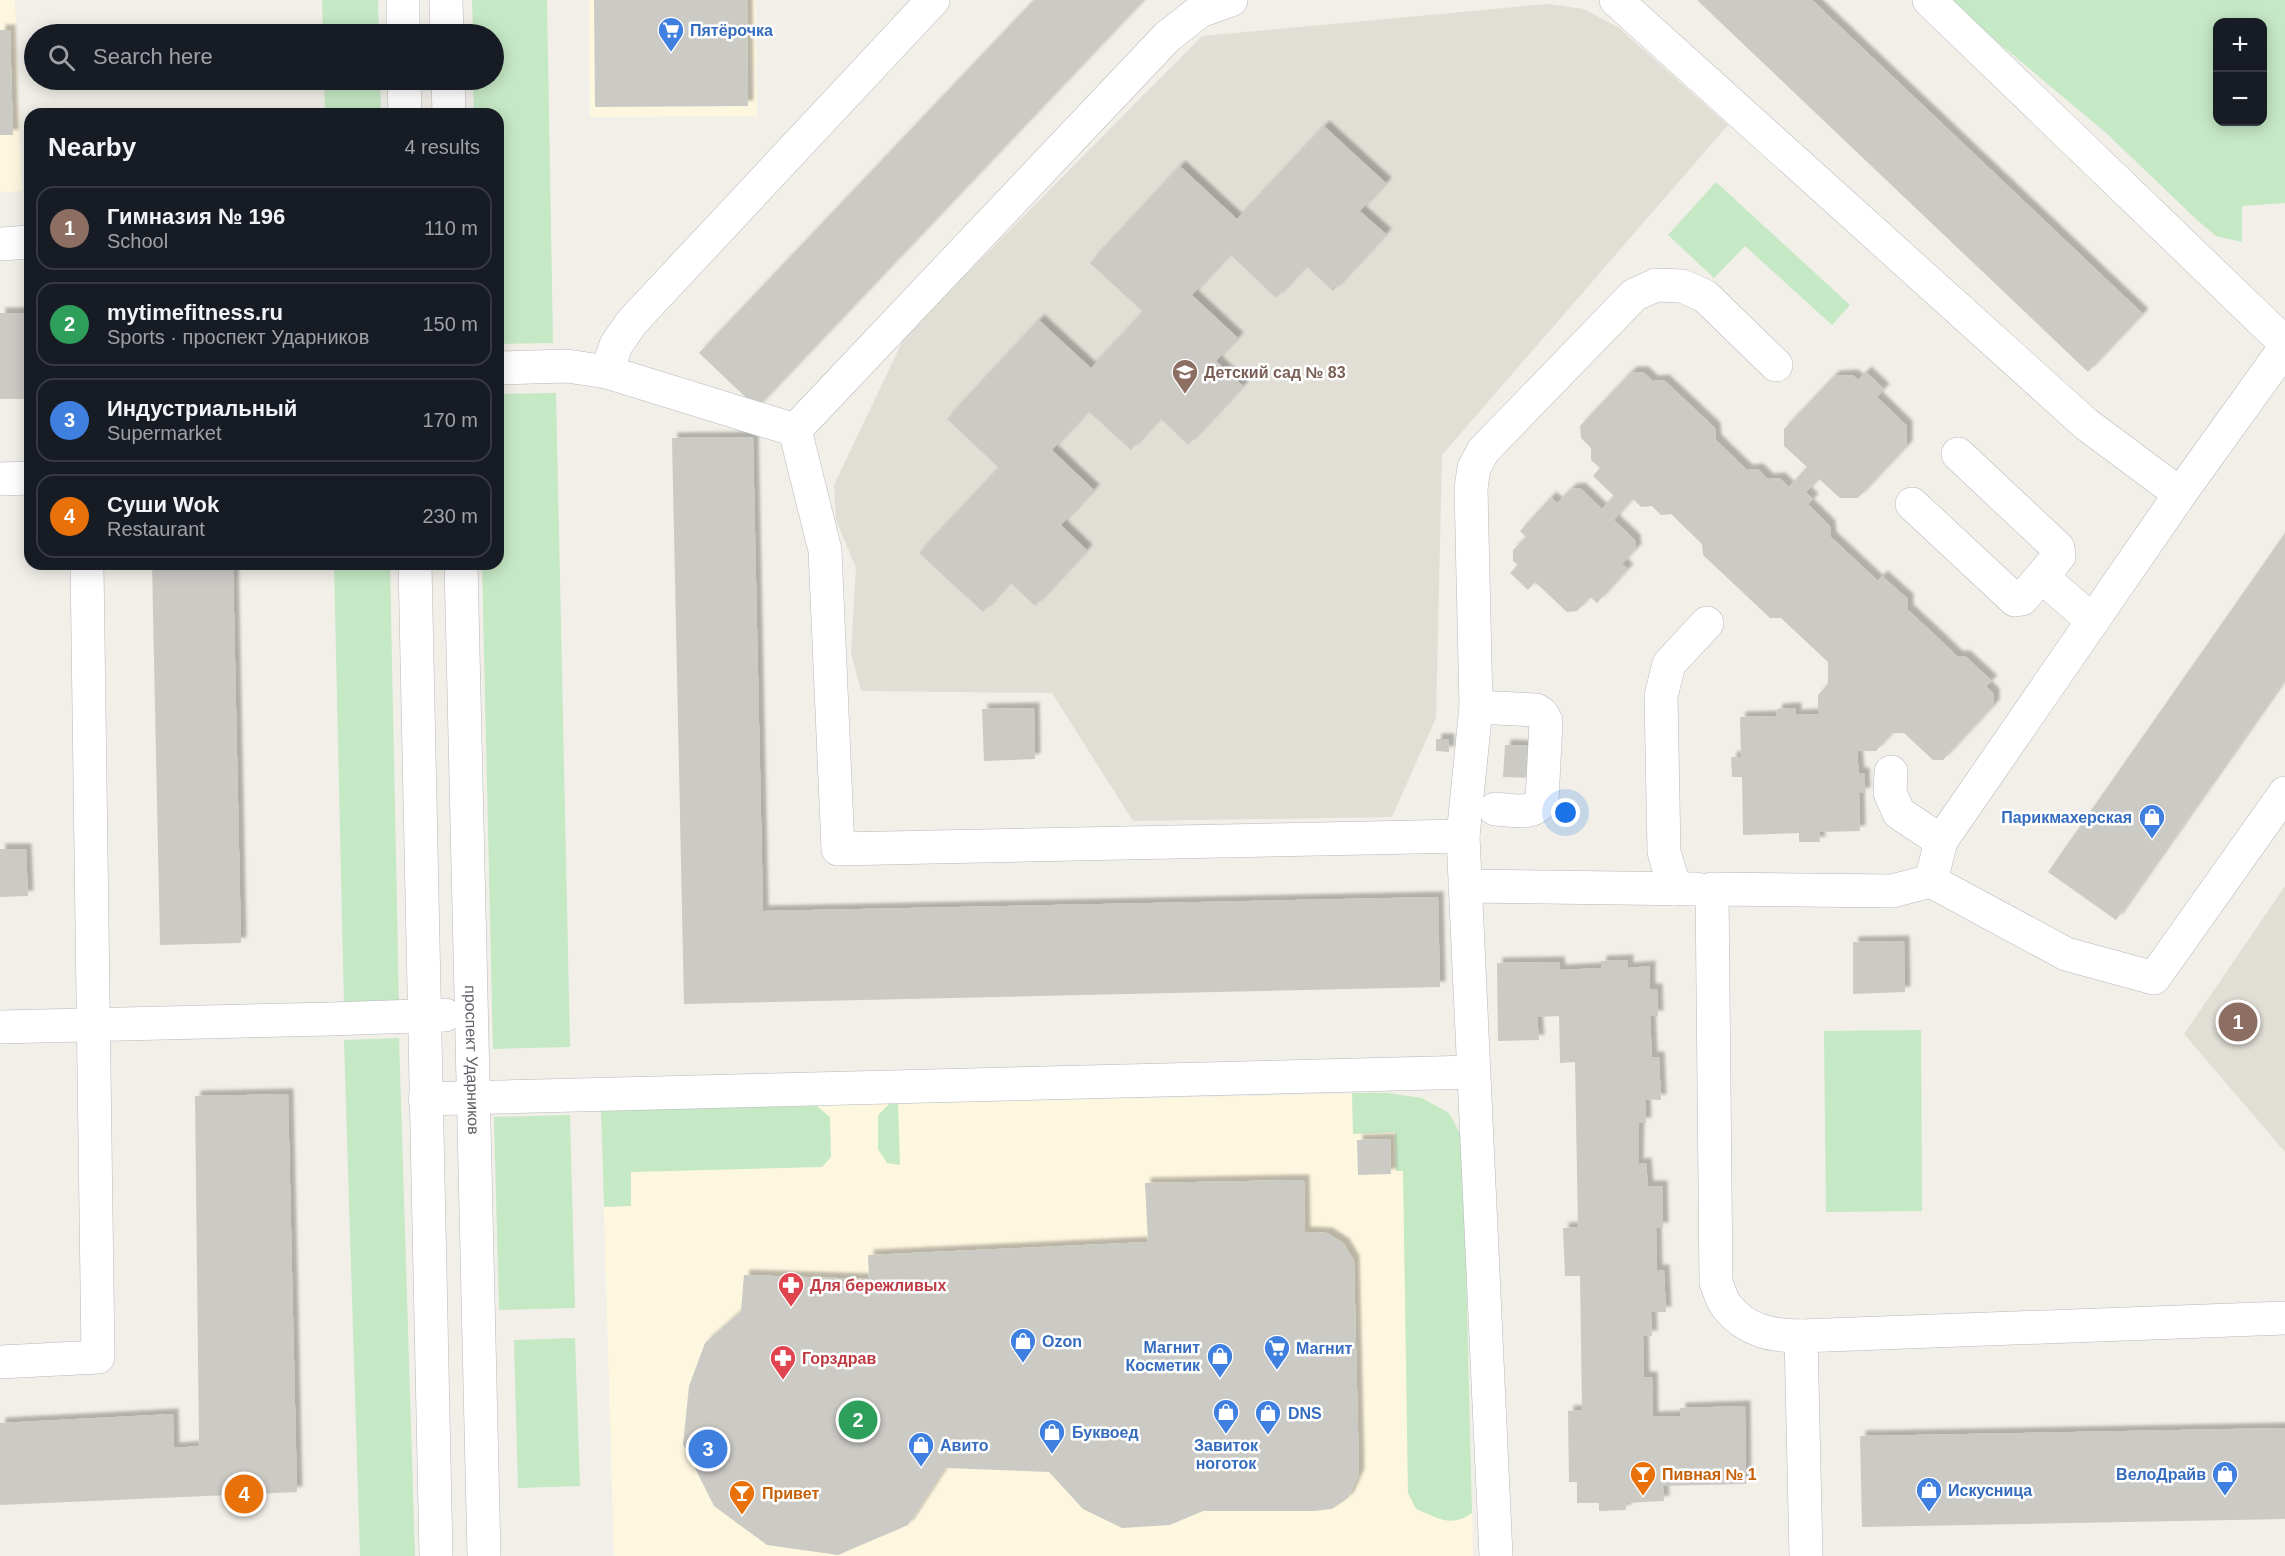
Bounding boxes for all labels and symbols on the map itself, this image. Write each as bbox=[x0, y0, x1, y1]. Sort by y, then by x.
supermarket icon: Пятёрочка bbox=[656, 15, 686, 53]
place label: Пятёрочка bbox=[690, 22, 773, 39]
school or university icon: Детский сад № 83 bbox=[1170, 357, 1200, 395]
place label: Детский сад № 83 bbox=[1204, 364, 1346, 381]
your location bbox=[1551, 798, 1580, 827]
shop icon: Парикмахерская bbox=[2137, 802, 2167, 840]
place label: Парикмахерская bbox=[2001, 809, 2132, 826]
street label: проспект Ударников bbox=[462, 985, 482, 1135]
pin: 1 bbox=[2218, 1000, 2258, 1044]
pharmacy icon: Для бережливых bbox=[776, 1270, 806, 1308]
place label: Для бережливых bbox=[810, 1277, 946, 1294]
shop icon: Ozon bbox=[1008, 1326, 1038, 1364]
place label: Ozon bbox=[1042, 1333, 1082, 1350]
supermarket icon: Магнит bbox=[1262, 1333, 1292, 1371]
place label: Магнит Косметик bbox=[1126, 1339, 1201, 1374]
place label: Магнит bbox=[1296, 1340, 1353, 1357]
shop icon: Магнит Косметик bbox=[1205, 1341, 1235, 1379]
pharmacy icon: Горздрав bbox=[768, 1343, 798, 1381]
place label: Горздрав bbox=[802, 1350, 876, 1367]
shop icon: Завиток ноготок bbox=[1211, 1397, 1241, 1435]
pin: 2 bbox=[838, 1398, 878, 1442]
shop icon: DNS bbox=[1253, 1398, 1283, 1436]
place label: DNS bbox=[1288, 1405, 1322, 1422]
shop icon: Буквоед bbox=[1037, 1417, 1067, 1455]
place label: Буквоед bbox=[1072, 1424, 1139, 1441]
pin: 3 bbox=[688, 1426, 728, 1472]
shop icon: Авито bbox=[906, 1430, 936, 1468]
place label: Авито bbox=[940, 1437, 989, 1454]
place label: Завиток ноготок bbox=[1194, 1437, 1259, 1472]
bar icon: Пивная № 1 bbox=[1628, 1459, 1658, 1497]
shop icon: ВелоДрайв bbox=[2210, 1459, 2240, 1497]
place label: Пивная № 1 bbox=[1662, 1466, 1757, 1483]
place label: ВелоДрайв bbox=[2116, 1466, 2206, 1483]
pin: 4 bbox=[224, 1472, 264, 1516]
shop icon: Искусница bbox=[1914, 1475, 1944, 1513]
bar icon: Привет bbox=[727, 1478, 757, 1516]
place label: Искусница bbox=[1948, 1482, 2032, 1499]
place label: Привет bbox=[762, 1485, 819, 1502]

